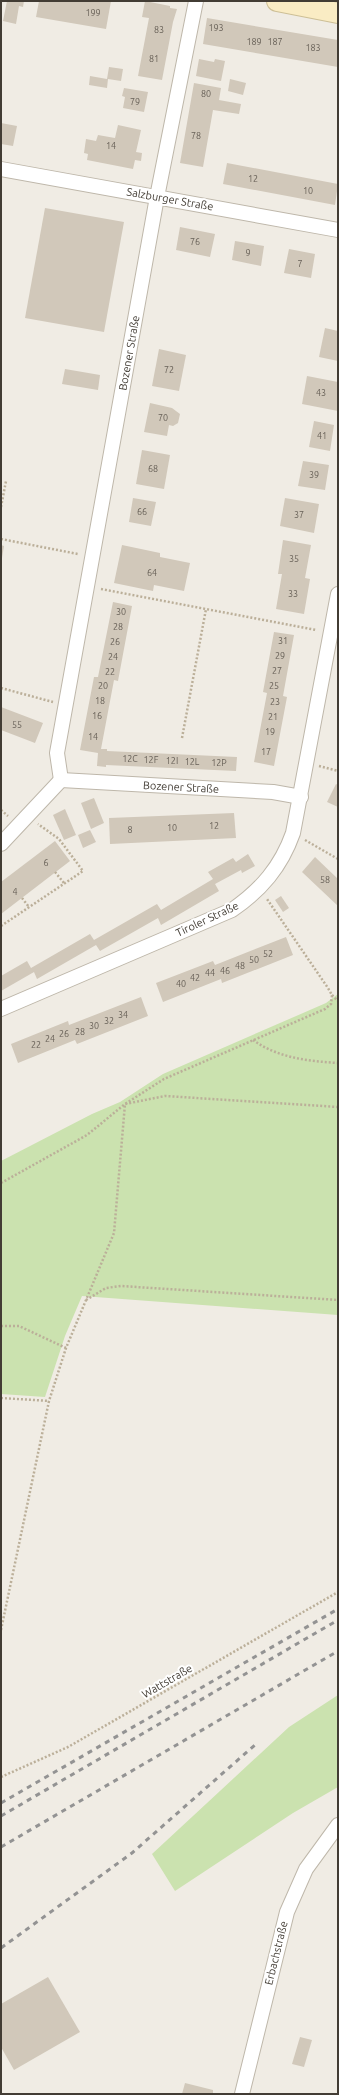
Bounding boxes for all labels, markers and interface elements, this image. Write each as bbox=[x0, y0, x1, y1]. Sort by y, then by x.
house number: 199 bbox=[85, 8, 101, 18]
house number: 193 bbox=[208, 23, 224, 33]
house number: 83 bbox=[154, 25, 164, 35]
house number: 189 bbox=[246, 37, 262, 47]
house number: 187 bbox=[267, 37, 283, 47]
house number: 183 bbox=[305, 43, 321, 53]
house number: 81 bbox=[149, 54, 159, 64]
house number: 80 bbox=[201, 89, 211, 99]
house number: 79 bbox=[130, 97, 140, 107]
house number: 78 bbox=[191, 131, 201, 141]
house number: 14 bbox=[106, 141, 116, 151]
house number: 12 bbox=[248, 174, 258, 184]
street label: Salzburger Straße bbox=[126, 185, 214, 213]
house number: 10 bbox=[303, 186, 313, 196]
house number: 76 bbox=[190, 237, 200, 247]
house number: 9 bbox=[245, 248, 251, 258]
house number: 7 bbox=[297, 259, 303, 269]
street label: Bozener Straße bbox=[116, 315, 142, 391]
house number: 72 bbox=[164, 365, 174, 375]
house number: 43 bbox=[316, 388, 326, 398]
house number: 70 bbox=[158, 413, 168, 423]
house number: 41 bbox=[317, 431, 327, 441]
house number: 68 bbox=[148, 464, 158, 474]
house number: 39 bbox=[309, 470, 319, 480]
house number: 66 bbox=[137, 507, 147, 517]
house number: 37 bbox=[294, 510, 304, 520]
house number: 35 bbox=[289, 554, 299, 564]
house number: 64 bbox=[147, 568, 157, 578]
house number: 33 bbox=[288, 589, 298, 599]
house number: 30 bbox=[116, 607, 126, 617]
house number: 28 bbox=[113, 622, 123, 632]
house number: 31 bbox=[278, 636, 288, 646]
house number: 26 bbox=[110, 637, 120, 647]
house number: 29 bbox=[275, 651, 285, 661]
house number: 24 bbox=[108, 652, 118, 662]
house number: 27 bbox=[272, 666, 282, 676]
house number: 22 bbox=[105, 667, 115, 677]
house number: 20 bbox=[98, 681, 108, 691]
house number: 25 bbox=[269, 681, 279, 691]
house number: 18 bbox=[95, 696, 105, 706]
house number: 23 bbox=[270, 697, 280, 707]
house number: 16 bbox=[92, 711, 102, 721]
house number: 21 bbox=[268, 712, 278, 722]
house number: 55 bbox=[12, 720, 22, 730]
house number: 19 bbox=[265, 727, 275, 737]
house number: 14 bbox=[88, 732, 98, 742]
house number: 17 bbox=[261, 747, 271, 757]
house number: 12C bbox=[122, 754, 138, 764]
house number: 12F bbox=[144, 755, 159, 765]
house number: 12I bbox=[166, 756, 178, 766]
house number: 12L bbox=[185, 757, 200, 767]
house number: 12P bbox=[211, 758, 227, 768]
street label: Bozener Straße bbox=[143, 779, 219, 795]
house number: 12 bbox=[209, 821, 219, 831]
house number: 10 bbox=[167, 823, 177, 833]
house number: 8 bbox=[127, 825, 133, 835]
house number: 6 bbox=[43, 858, 49, 868]
house number: 58 bbox=[320, 875, 330, 885]
house number: 4 bbox=[12, 887, 18, 897]
street label: Tiroler Straße bbox=[174, 899, 240, 939]
house number: 52 bbox=[263, 949, 273, 959]
house number: 50 bbox=[249, 955, 259, 965]
house number: 48 bbox=[235, 961, 245, 971]
house number: 46 bbox=[220, 966, 230, 976]
house number: 44 bbox=[205, 968, 215, 978]
house number: 42 bbox=[190, 973, 200, 983]
house number: 40 bbox=[176, 979, 186, 989]
house number: 34 bbox=[118, 1010, 128, 1020]
house number: 32 bbox=[104, 1016, 114, 1026]
house number: 30 bbox=[89, 1021, 99, 1031]
house number: 28 bbox=[75, 1027, 85, 1037]
house number: 26 bbox=[59, 1029, 69, 1039]
house number: 24 bbox=[45, 1034, 55, 1044]
house number: 22 bbox=[31, 1040, 41, 1050]
street label: Wattstraße bbox=[140, 1662, 194, 1700]
street label: Erbachstraße bbox=[262, 1920, 290, 1986]

